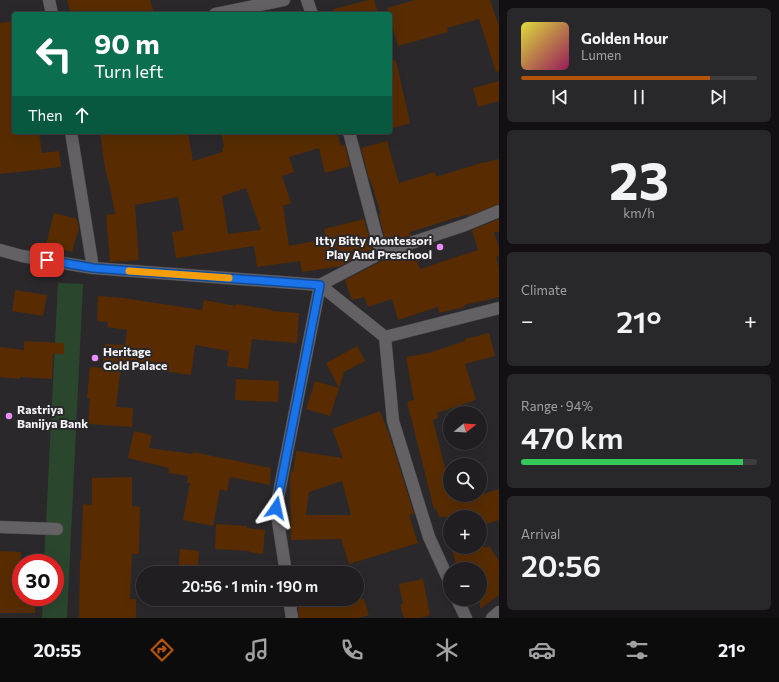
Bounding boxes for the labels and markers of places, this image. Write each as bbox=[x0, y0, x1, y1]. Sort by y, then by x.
place label: Itty Bitty Montessori Play And Preschool bbox=[315, 233, 432, 261]
marker: Itty Bitty Montessori Play And Preschool bbox=[435, 242, 445, 252]
pin bbox=[30, 243, 64, 277]
place label: Heritage Gold Palace bbox=[103, 344, 167, 372]
marker: Heritage Gold Palace bbox=[90, 353, 100, 363]
place label: Rastriya Banijya Bank bbox=[17, 402, 88, 430]
marker: Rastriya Banijya Bank bbox=[4, 411, 14, 421]

